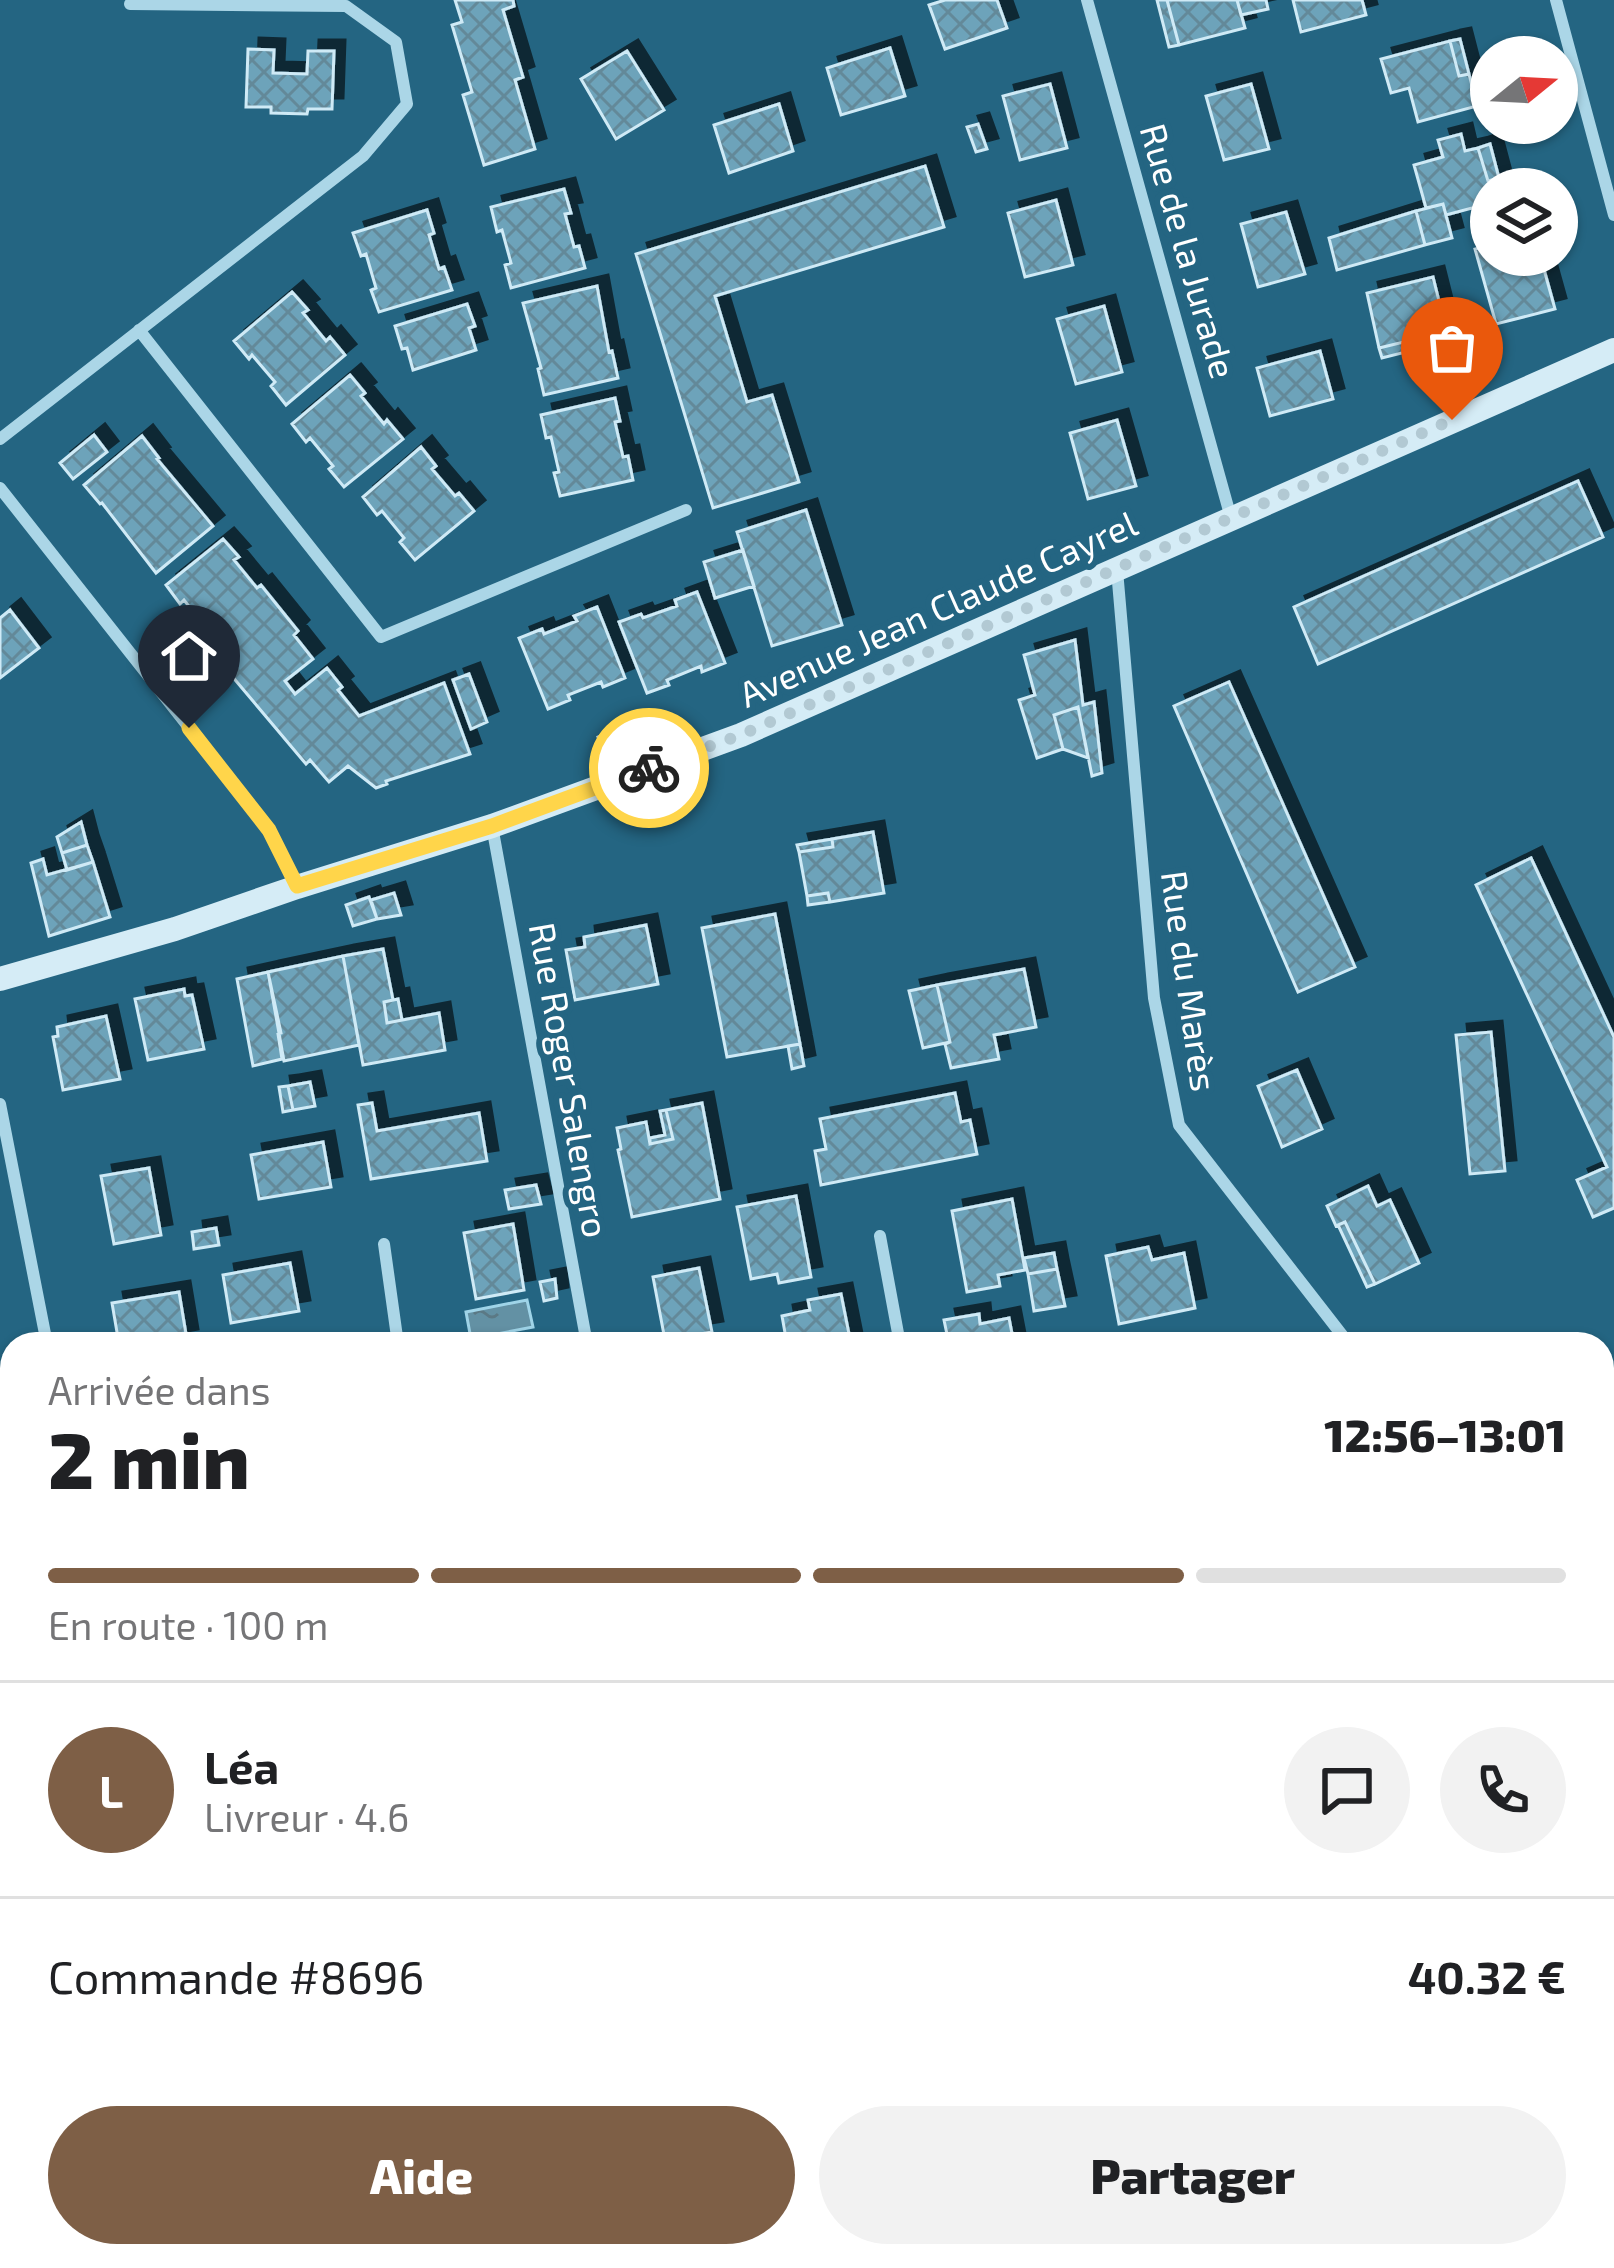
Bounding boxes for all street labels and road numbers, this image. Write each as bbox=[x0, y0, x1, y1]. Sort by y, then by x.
street label: Rue de la Jurade bbox=[1133, 118, 1246, 383]
street label: Avenue Jean Claude Cayrel bbox=[732, 500, 1143, 715]
street label: Rue du Marès bbox=[1154, 868, 1227, 1094]
street label: Rue Roger Salengro bbox=[522, 919, 619, 1241]

